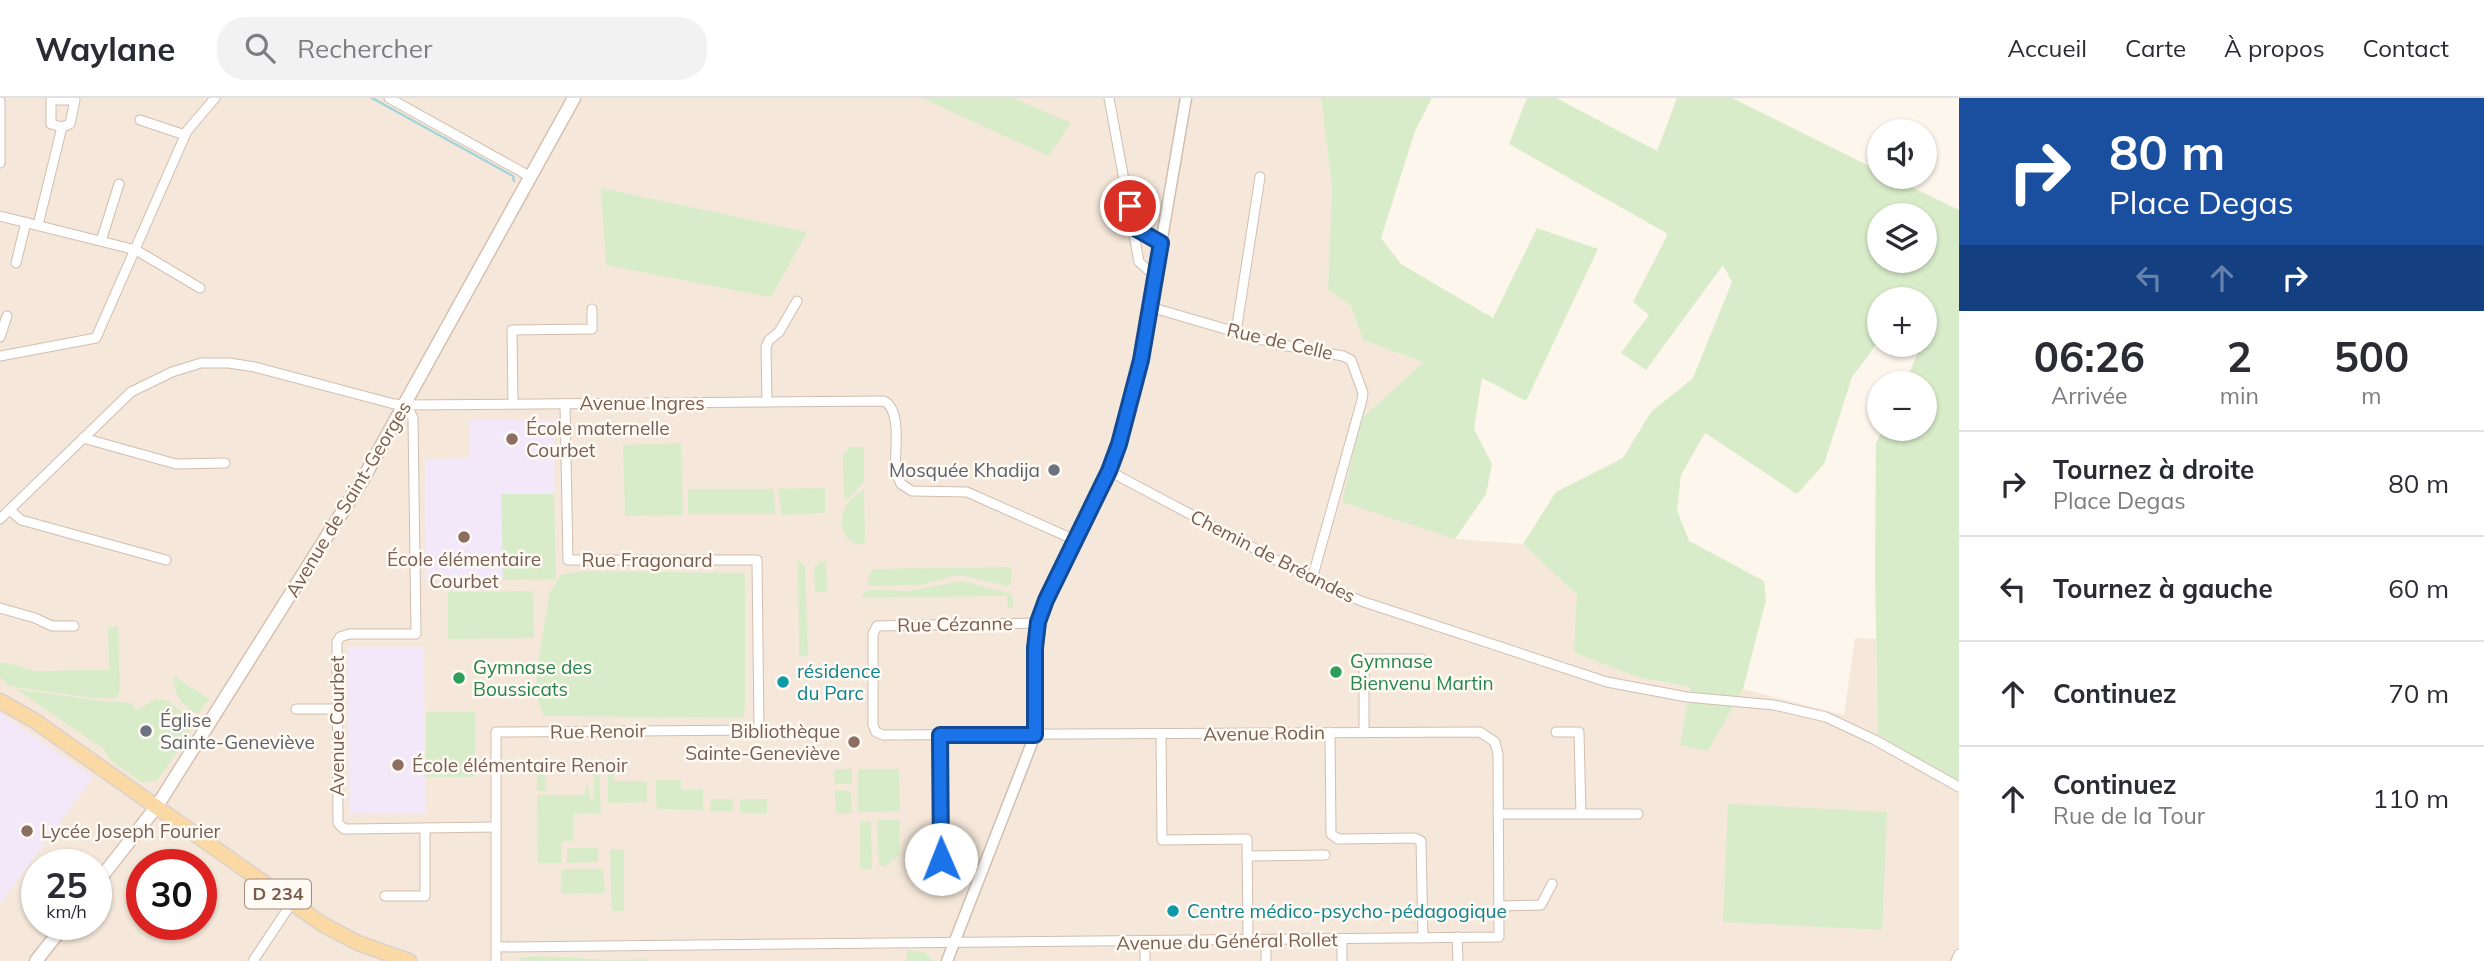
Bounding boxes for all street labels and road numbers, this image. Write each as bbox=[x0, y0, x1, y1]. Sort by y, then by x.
street label: Rue de Celle bbox=[1225, 317, 1335, 365]
street label: Avenue Ingres bbox=[579, 391, 705, 415]
street label: Avenue de Saint-Georges bbox=[280, 397, 416, 601]
street label: Chemin de Bréandes bbox=[1186, 504, 1360, 608]
street label: Rue Fragonard bbox=[581, 548, 713, 572]
street label: Rue Cézanne bbox=[897, 611, 1013, 637]
street label: Avenue Courbet bbox=[325, 655, 349, 796]
street label: Rue Renoir bbox=[550, 718, 646, 744]
street label: Avenue Rodin bbox=[1203, 720, 1325, 746]
road number: D 234 bbox=[245, 880, 311, 908]
street label: Avenue du Général Rollet bbox=[1116, 927, 1338, 955]

